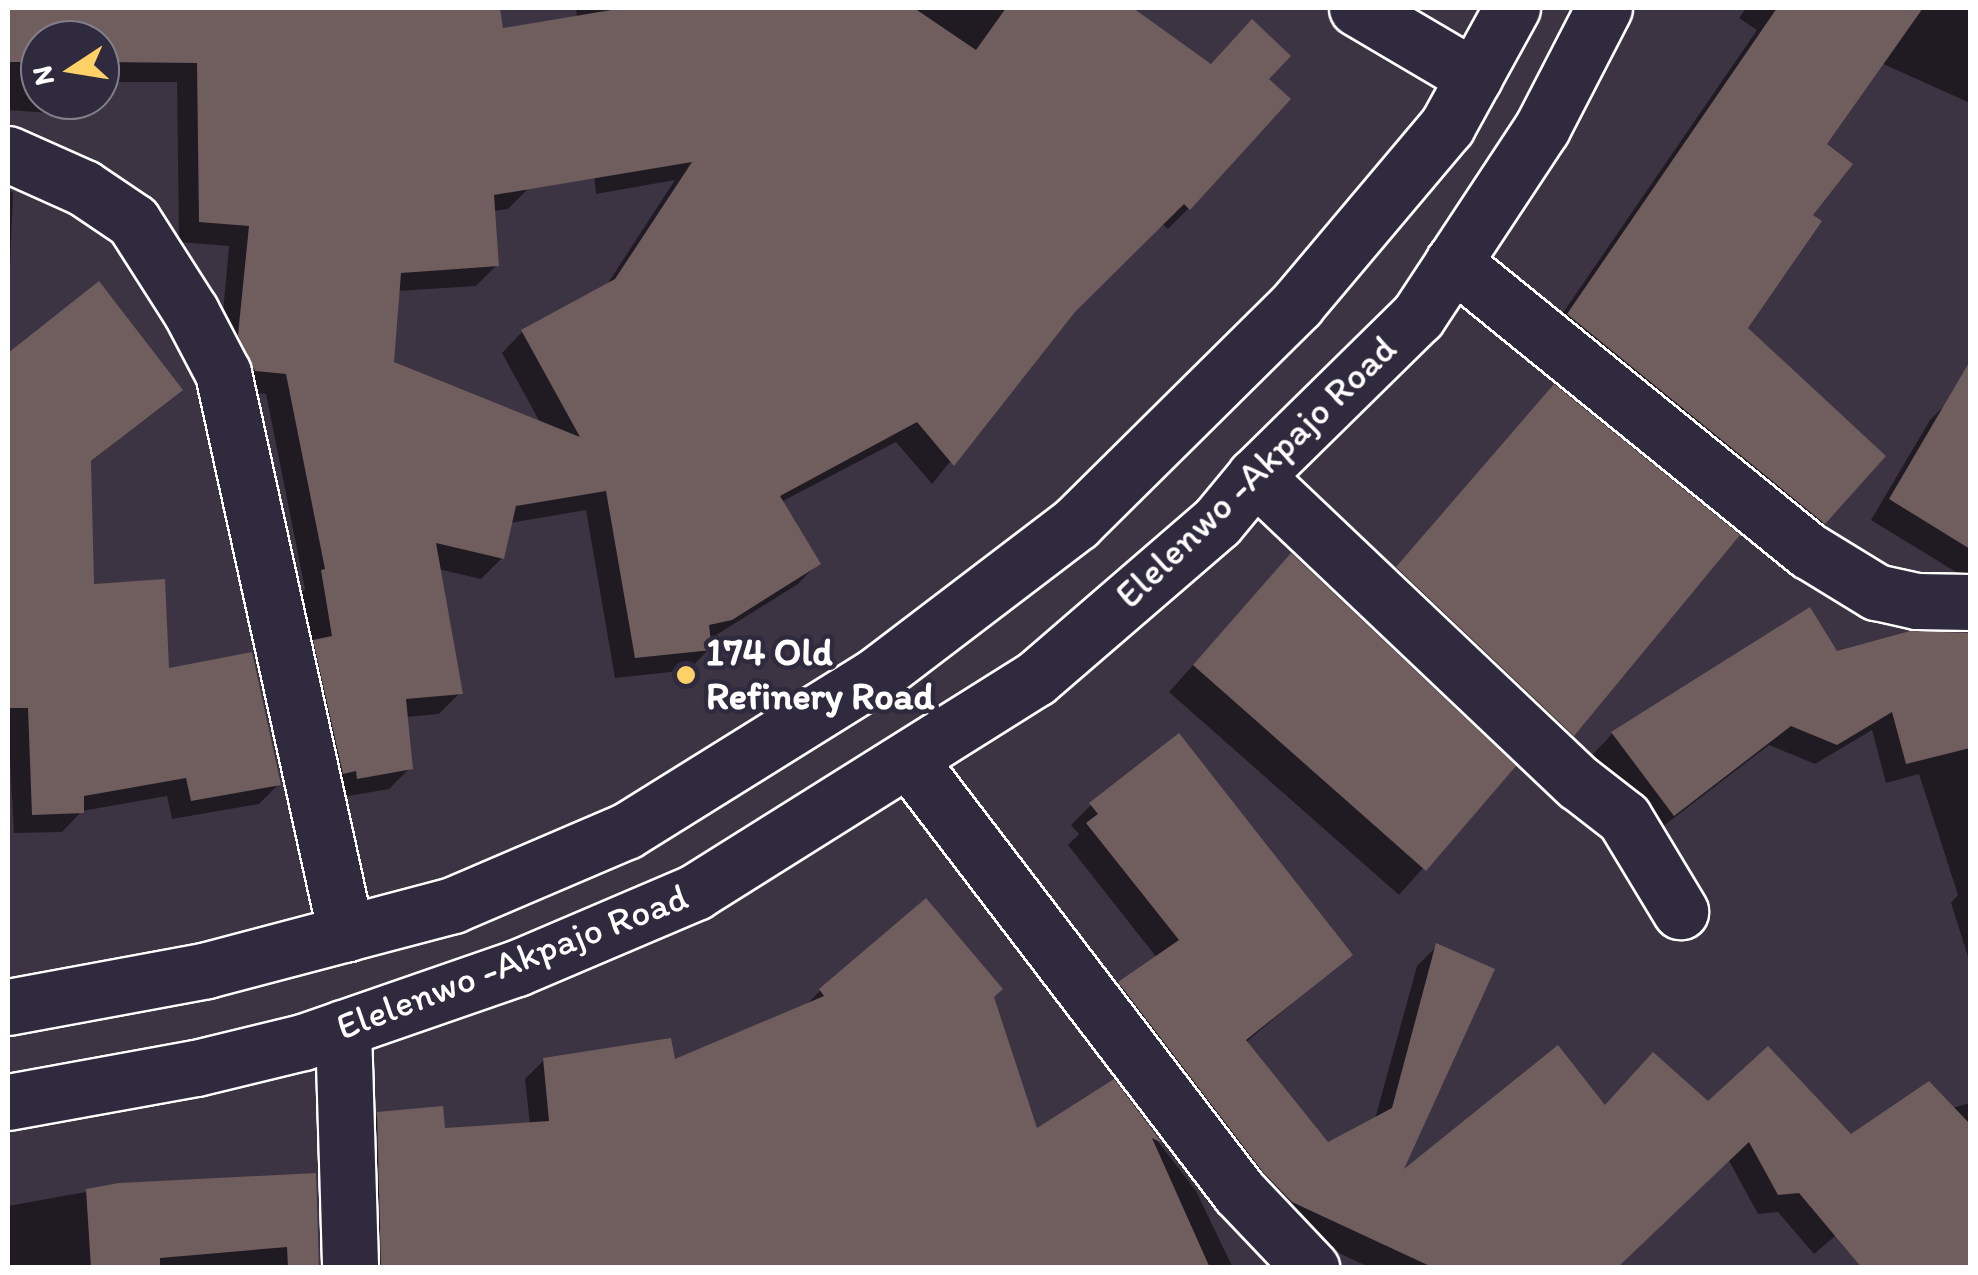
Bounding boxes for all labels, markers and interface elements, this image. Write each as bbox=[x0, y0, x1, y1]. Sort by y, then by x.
north arrow bbox=[20, 20, 120, 120]
text: N bbox=[24, 63, 61, 89]
street label: Elelenwo -Akpajo Road bbox=[1107, 327, 1405, 617]
place label: 174 Old Refinery Road bbox=[706, 630, 933, 719]
marker: 174 Old Refinery Road bbox=[675, 664, 697, 686]
street label: Elelenwo -Akpajo Road bbox=[331, 874, 693, 1050]

